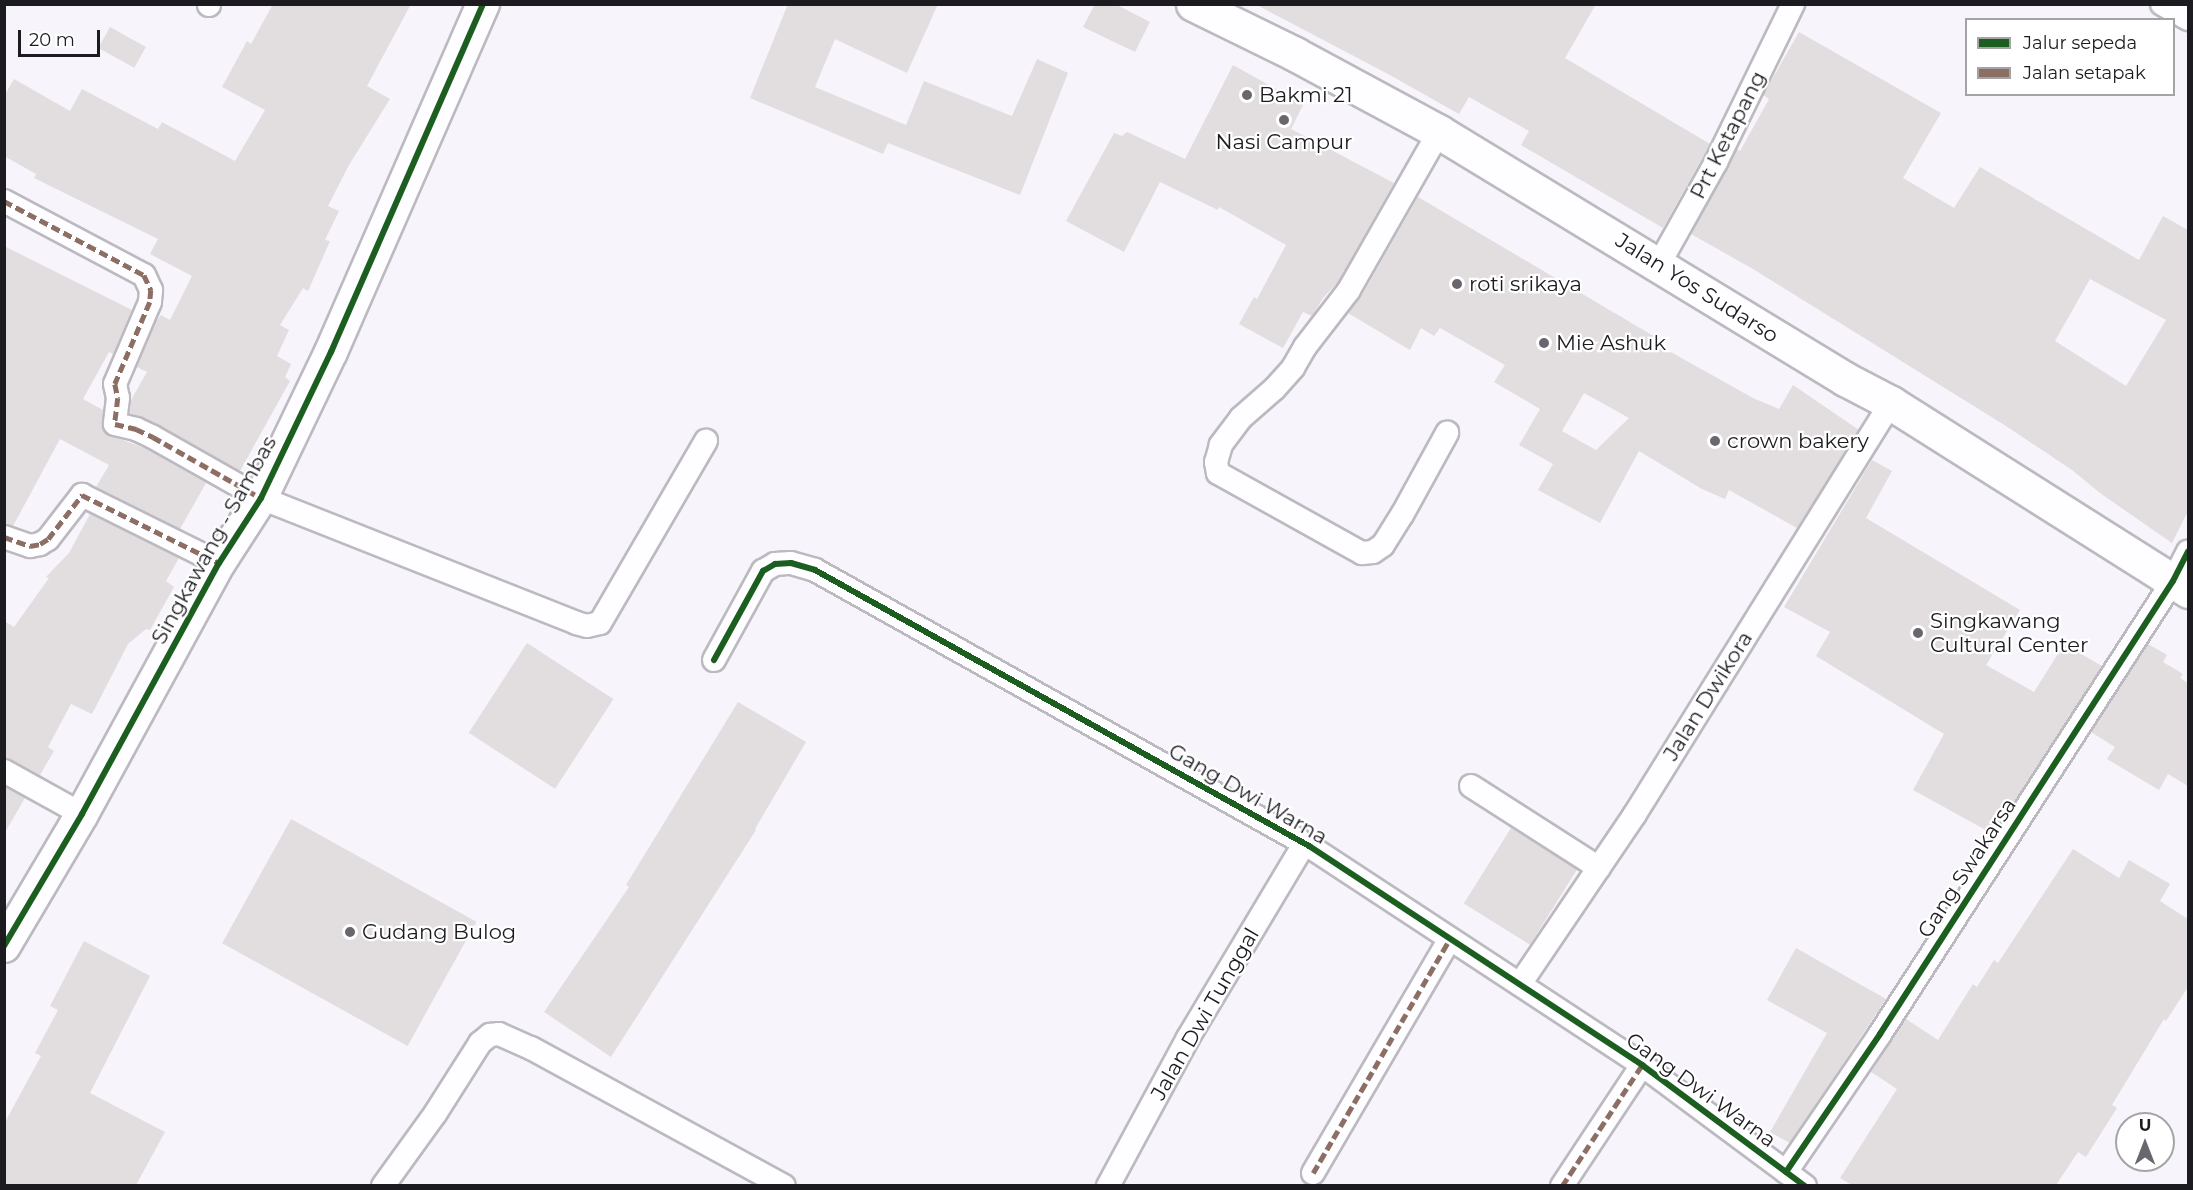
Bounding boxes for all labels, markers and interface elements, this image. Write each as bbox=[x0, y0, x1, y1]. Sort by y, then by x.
scale bar bbox=[21, 18, 104, 56]
legend bbox=[1965, 18, 2175, 96]
text: 20 m bbox=[29, 29, 75, 51]
text: Jalur sepeda bbox=[2023, 32, 2137, 54]
text: Jalan setapak bbox=[2023, 62, 2146, 84]
street label: Prt Ketapang bbox=[1685, 67, 1771, 203]
place label: Bakmi 21 bbox=[1259, 82, 1353, 108]
marker: Bakmi 21 bbox=[1240, 88, 1254, 102]
marker: Nasi Campur bbox=[1277, 113, 1291, 127]
place label: Nasi Campur bbox=[1215, 129, 1353, 155]
street label: Jalan Yos Sudarso bbox=[1611, 228, 1783, 348]
place label: roti srikaya bbox=[1469, 271, 1582, 297]
marker: roti srikaya bbox=[1450, 277, 1464, 291]
place label: Mie Ashuk bbox=[1556, 330, 1666, 356]
marker: Mie Ashuk bbox=[1537, 336, 1551, 350]
place label: crown bakery bbox=[1727, 428, 1869, 454]
street label: Singkawang - Sambas bbox=[146, 432, 282, 648]
marker: crown bakery bbox=[1708, 434, 1722, 448]
place label: Singkawang Cultural Center bbox=[1930, 608, 2088, 658]
marker: Singkawang Cultural Center bbox=[1911, 626, 1925, 640]
street label: Jalan Dwikora bbox=[1658, 627, 1758, 765]
street label: Gang Dwi Warna bbox=[1164, 738, 1332, 850]
street label: Gang Swakarsa bbox=[1912, 793, 2022, 943]
place label: Gudang Bulog bbox=[362, 919, 516, 945]
street label: Jalan Dwi Tunggal bbox=[1145, 923, 1265, 1105]
marker: Gudang Bulog bbox=[343, 925, 357, 939]
street label: Gang Dwi Warna bbox=[1621, 1027, 1781, 1153]
north arrow bbox=[2115, 1112, 2175, 1172]
text: U bbox=[2139, 1116, 2151, 1135]

